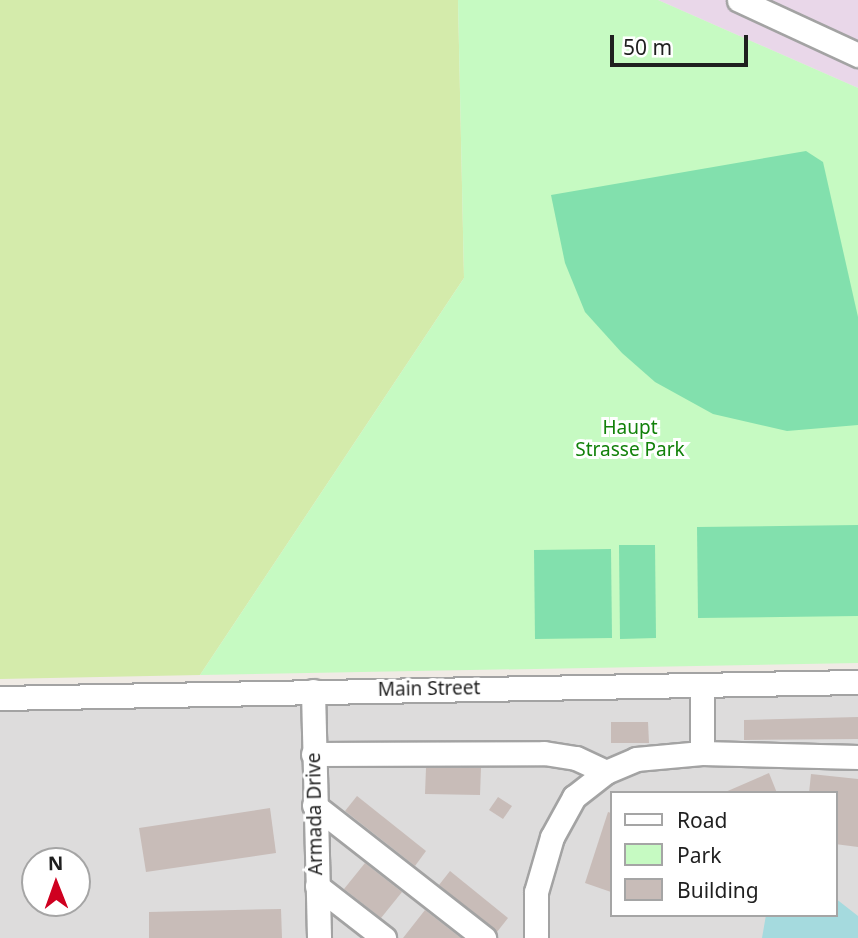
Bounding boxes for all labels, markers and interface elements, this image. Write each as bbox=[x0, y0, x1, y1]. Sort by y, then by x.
scale bar bbox=[613, 21, 751, 65]
text: 50 m bbox=[623, 33, 672, 61]
park label: Haupt Strasse Park bbox=[575, 417, 685, 461]
street label: Main Street bbox=[378, 677, 480, 701]
street label: Armada Drive bbox=[303, 752, 327, 876]
legend bbox=[610, 791, 837, 917]
text: Road bbox=[677, 806, 727, 834]
text: Park bbox=[677, 841, 721, 869]
north arrow bbox=[21, 847, 91, 917]
text: N bbox=[48, 850, 64, 876]
text: Building bbox=[677, 876, 759, 904]

